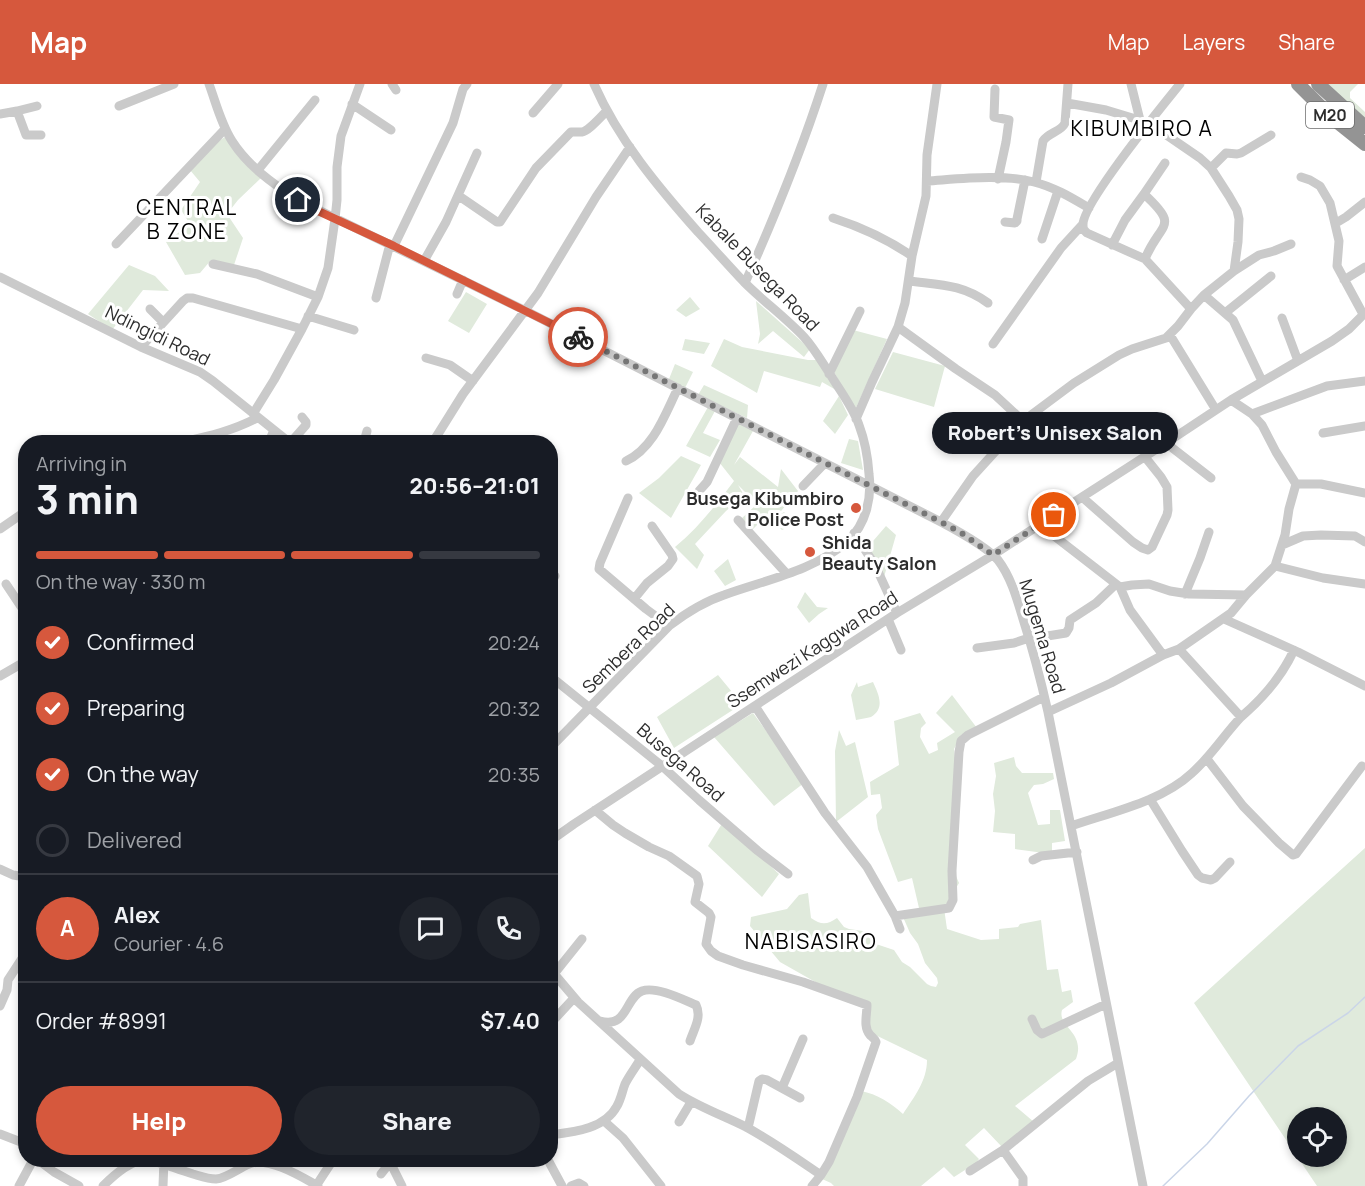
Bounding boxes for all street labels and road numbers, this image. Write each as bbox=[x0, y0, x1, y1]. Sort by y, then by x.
road number: M20 bbox=[1306, 102, 1354, 128]
street label: Kabale Busega Road bbox=[691, 198, 825, 336]
street label: Ndingidi Road bbox=[102, 299, 214, 371]
street label: Mugema Road bbox=[1014, 576, 1072, 696]
street label: Ssemwezi Kaggwa Road bbox=[722, 585, 902, 713]
street label: Sembera Road bbox=[576, 598, 680, 698]
street label: Busega Road bbox=[632, 717, 730, 807]

